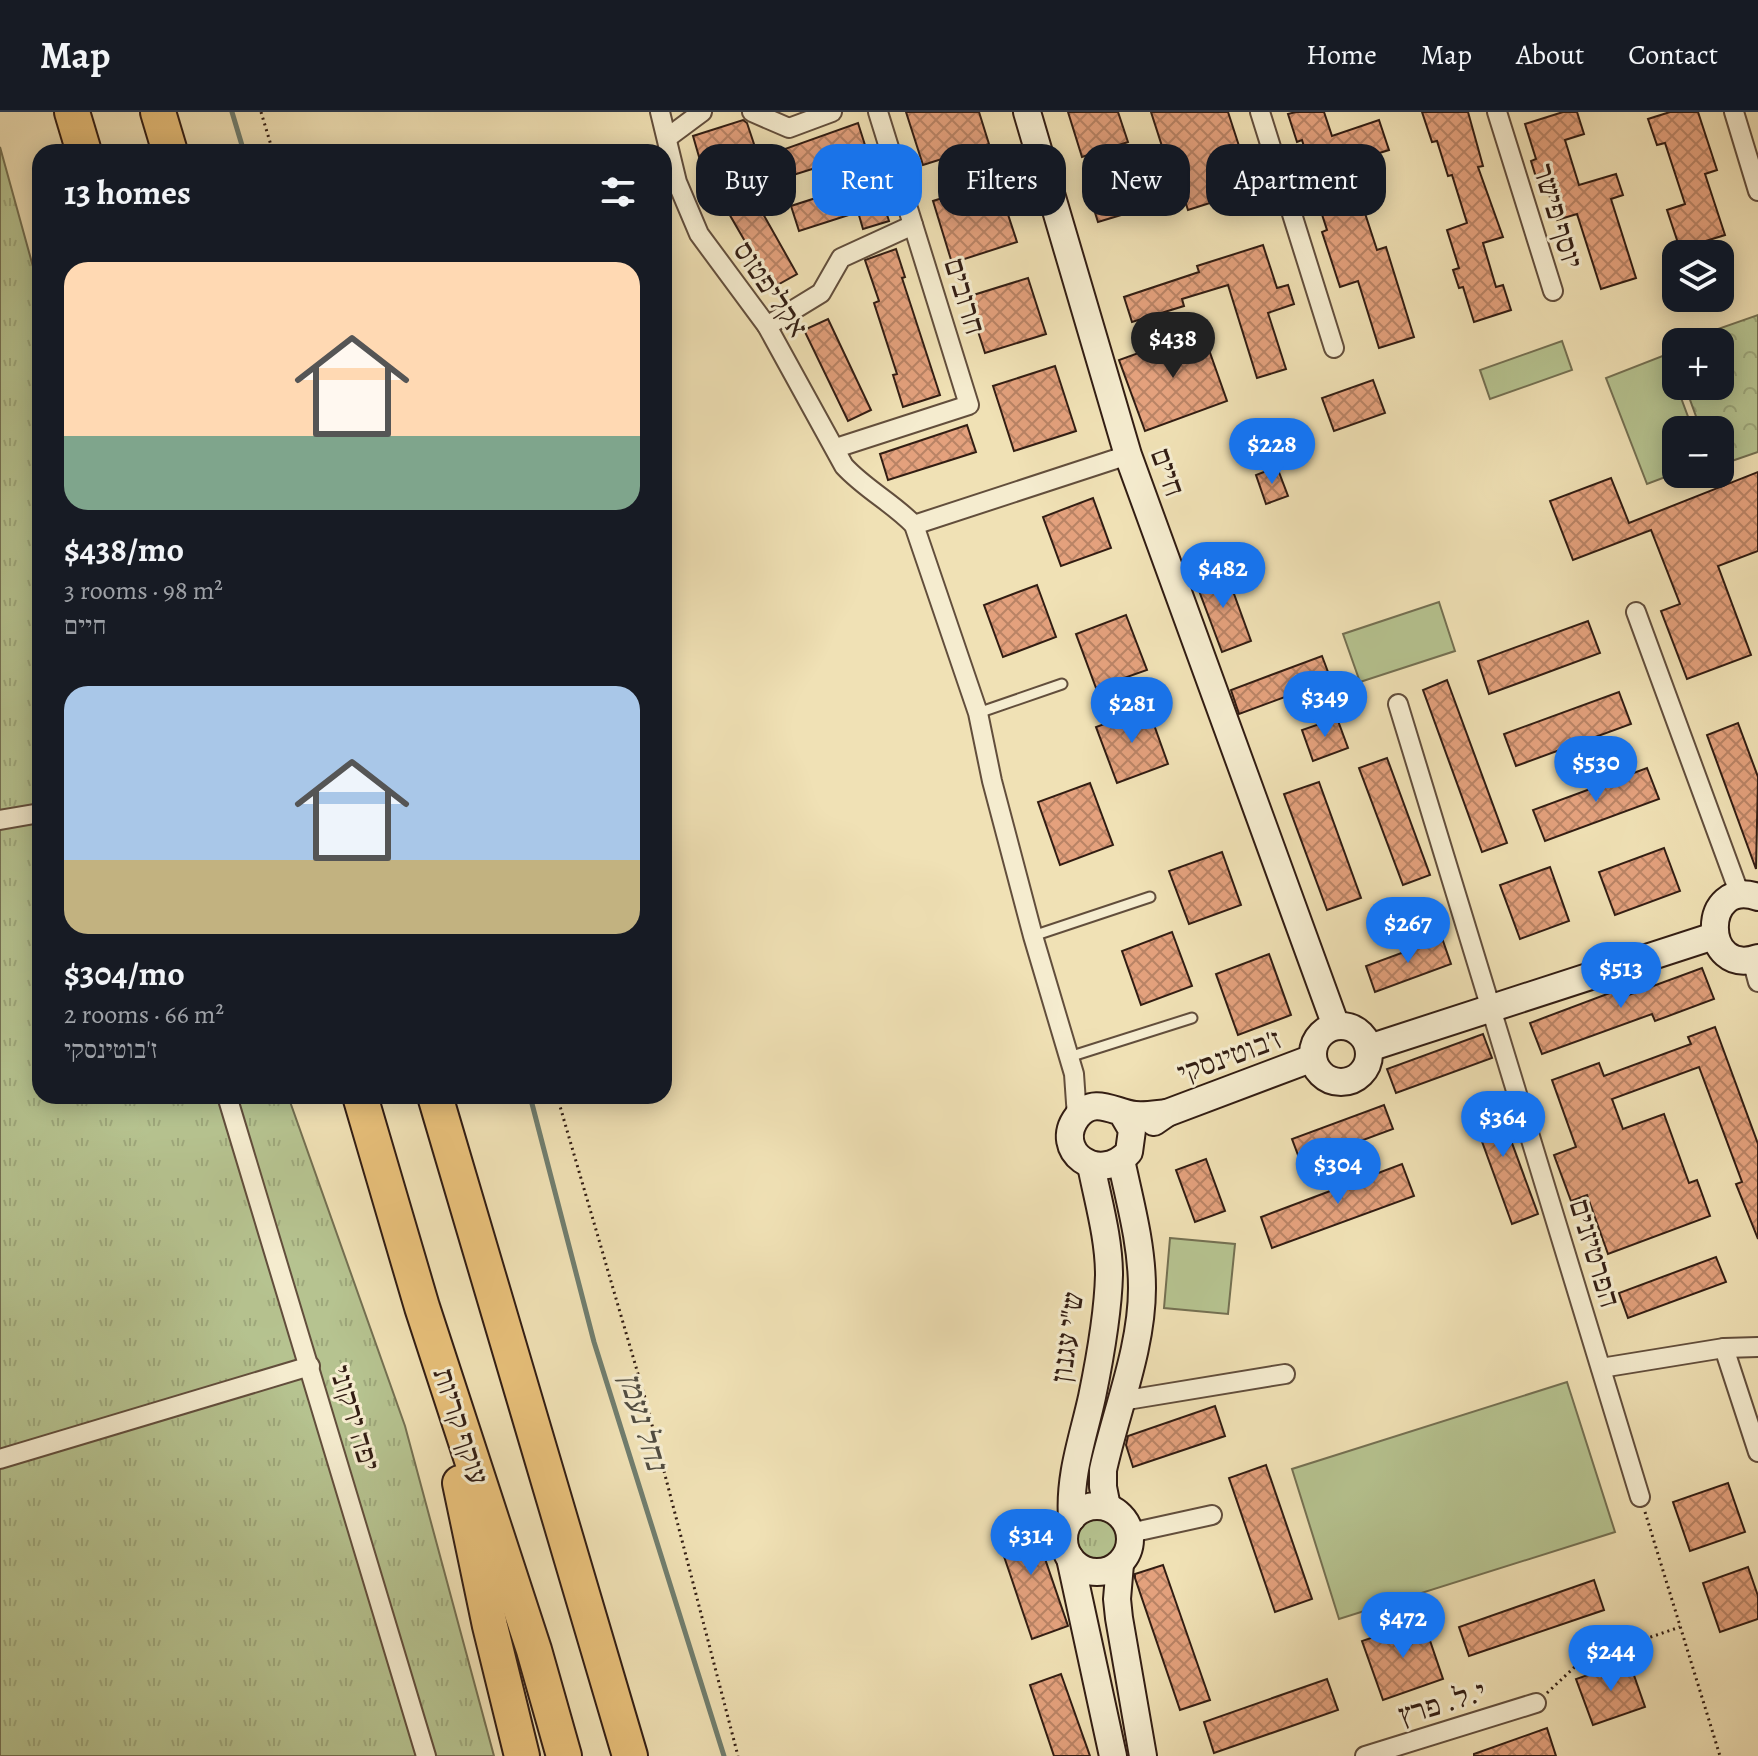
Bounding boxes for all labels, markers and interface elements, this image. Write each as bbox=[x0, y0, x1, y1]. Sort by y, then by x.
text: Map bbox=[40, 29, 110, 81]
text: Home bbox=[1306, 36, 1377, 74]
text: Map bbox=[1421, 36, 1472, 74]
text: About bbox=[1516, 36, 1584, 74]
text: Contact bbox=[1628, 36, 1718, 74]
chip: Buy bbox=[696, 144, 796, 216]
chip: Rent bbox=[812, 144, 922, 216]
chip: Filters bbox=[938, 144, 1066, 216]
chip: New bbox=[1082, 144, 1190, 216]
chip: Apartment bbox=[1206, 144, 1386, 216]
street label: יוסף פישר bbox=[1523, 159, 1593, 273]
text: 13 homes bbox=[64, 169, 191, 216]
icon: filters bbox=[596, 170, 640, 214]
street label: אקליפטוס bbox=[724, 233, 818, 345]
map controls bbox=[1662, 240, 1734, 488]
button: layers bbox=[1662, 240, 1734, 312]
street label: חרובים bbox=[935, 253, 995, 339]
pin: $438 bbox=[1126, 312, 1220, 380]
icon: home bbox=[280, 314, 424, 458]
text: $438 bbox=[1149, 320, 1197, 355]
button: + bbox=[1662, 328, 1734, 400]
button: − bbox=[1662, 416, 1734, 488]
pin: $228 bbox=[1225, 418, 1319, 486]
text: $228 bbox=[1247, 426, 1297, 461]
street label: חיים bbox=[1141, 442, 1195, 502]
text: $438/mo bbox=[64, 526, 184, 573]
pin: $482 bbox=[1176, 542, 1270, 610]
text: $482 bbox=[1198, 550, 1248, 585]
text: 3 rooms · 98 m² bbox=[64, 573, 223, 608]
text: חיים bbox=[64, 608, 106, 643]
pin: $349 bbox=[1278, 671, 1372, 739]
pin: $281 bbox=[1085, 677, 1179, 745]
text: $349 bbox=[1301, 679, 1349, 714]
text: $281 bbox=[1109, 685, 1155, 720]
pin: $530 bbox=[1549, 736, 1643, 804]
icon: home bbox=[280, 738, 424, 882]
text: $530 bbox=[1572, 744, 1620, 779]
pin: $267 bbox=[1361, 897, 1455, 965]
text: $267 bbox=[1384, 905, 1432, 940]
pin: $513 bbox=[1574, 942, 1668, 1010]
text: $304/mo bbox=[64, 950, 185, 997]
text: $513 bbox=[1599, 950, 1643, 985]
text: 2 rooms · 66 m² bbox=[64, 997, 224, 1032]
street label: ז'בוטינסקי bbox=[1172, 1019, 1286, 1093]
text: ז'בוטינסקי bbox=[64, 1032, 157, 1067]
pin: $364 bbox=[1456, 1091, 1550, 1159]
text: $364 bbox=[1479, 1099, 1527, 1134]
pin: $304 bbox=[1291, 1138, 1385, 1206]
text: $304 bbox=[1314, 1146, 1362, 1181]
street label: הפרטיזנים bbox=[1560, 1194, 1630, 1312]
street label: ש"י עגנון bbox=[1041, 1289, 1093, 1385]
street label: יפה ירקוני bbox=[320, 1360, 390, 1476]
street label: עוקף קריות bbox=[423, 1363, 499, 1489]
water label: נחל נעמן bbox=[608, 1367, 680, 1477]
pin: $314 bbox=[984, 1509, 1078, 1577]
text: $314 bbox=[1009, 1517, 1053, 1552]
pin: $472 bbox=[1356, 1592, 1450, 1660]
text: $472 bbox=[1379, 1600, 1427, 1635]
pin: $244 bbox=[1564, 1625, 1658, 1693]
text: $244 bbox=[1586, 1633, 1636, 1668]
street label: י.ל. פרץ bbox=[1393, 1671, 1491, 1735]

